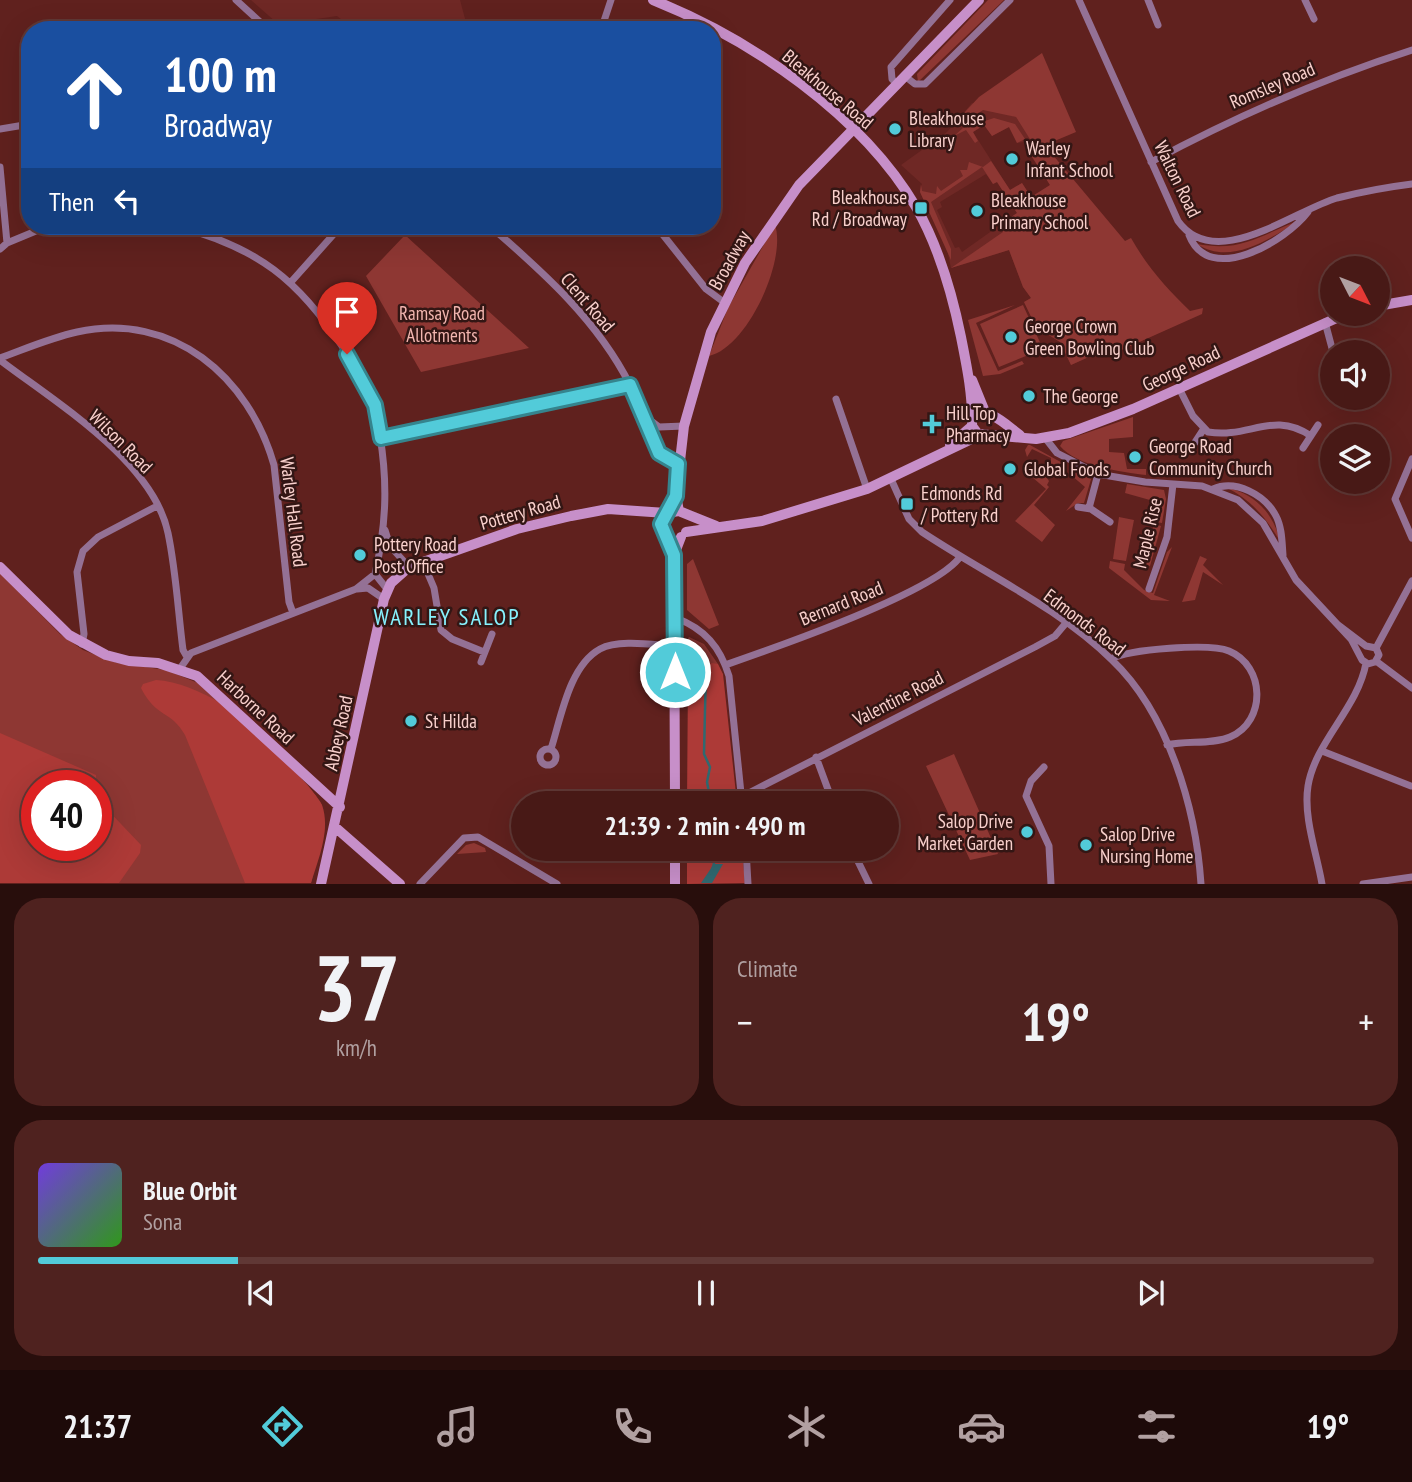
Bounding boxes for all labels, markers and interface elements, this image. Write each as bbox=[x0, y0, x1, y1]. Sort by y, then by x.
text: 100 m bbox=[164, 42, 277, 106]
street label: Bleakhouse Road bbox=[777, 44, 879, 134]
icon: ahead bbox=[49, 49, 140, 140]
street label: Romsley Road bbox=[1226, 56, 1318, 114]
text: Broadway bbox=[164, 104, 272, 146]
place label: Bleakhouse Library bbox=[909, 106, 984, 152]
marker: Bleakhouse Library bbox=[887, 121, 903, 137]
place label: Warley Infant School bbox=[1026, 136, 1114, 182]
street label: Walton Road bbox=[1149, 137, 1207, 221]
marker: Warley Infant School bbox=[1004, 151, 1020, 167]
icon: left bbox=[108, 182, 146, 220]
text: Then bbox=[49, 185, 94, 218]
place label: Bleakhouse Rd / Broadway bbox=[812, 185, 908, 231]
place label: Bleakhouse Primary School bbox=[991, 188, 1089, 234]
marker: Bleakhouse Rd / Broadway bbox=[913, 200, 929, 216]
marker: Bleakhouse Primary School bbox=[969, 203, 985, 219]
street label: Broadway bbox=[703, 225, 755, 294]
north arrow bbox=[1320, 256, 1390, 326]
map controls bbox=[1320, 256, 1390, 494]
street label: Clent Road bbox=[556, 267, 620, 337]
pin bbox=[317, 282, 377, 354]
icon: arrive bbox=[328, 293, 366, 331]
park label: Ramsay Road Allotments bbox=[399, 301, 485, 347]
place label: George Crown Green Bowling Club bbox=[1025, 314, 1154, 360]
marker: George Crown Green Bowling Club bbox=[1003, 329, 1019, 345]
street label: George Road bbox=[1138, 340, 1224, 396]
button: sound bbox=[1320, 340, 1390, 410]
place label: The George bbox=[1043, 384, 1118, 408]
marker: The George bbox=[1021, 388, 1037, 404]
place label: Hill Top Pharmacy bbox=[946, 401, 1010, 447]
street label: Wilson Road bbox=[84, 404, 158, 478]
marker: Hill Top Pharmacy bbox=[924, 416, 940, 432]
button: layers bbox=[1320, 424, 1390, 494]
place label: George Road Community Church bbox=[1149, 434, 1272, 480]
marker: George Road Community Church bbox=[1127, 449, 1143, 465]
street label: Warley Hall Road bbox=[275, 456, 313, 568]
place label: Global Foods bbox=[1024, 457, 1109, 481]
marker: Global Foods bbox=[1002, 461, 1018, 477]
place label: Edmonds Rd / Pottery Rd bbox=[920, 481, 1002, 527]
street label: Pottery Road bbox=[477, 489, 563, 535]
street label: Maple Rise bbox=[1127, 495, 1167, 571]
marker: Edmonds Rd / Pottery Rd bbox=[899, 496, 915, 512]
place label: Pottery Road Post Office bbox=[374, 532, 457, 578]
marker: Pottery Road Post Office bbox=[352, 547, 368, 563]
street label: Bernard Road bbox=[796, 575, 886, 631]
street label: Edmonds Road bbox=[1039, 583, 1131, 661]
district label: WARLEY SALOP bbox=[373, 602, 521, 631]
position arrow bbox=[638, 635, 712, 709]
street label: Harborne Road bbox=[212, 665, 300, 749]
street label: Valentine Road bbox=[848, 665, 947, 731]
street label: Abbey Road bbox=[318, 693, 358, 773]
place label: St Hilda bbox=[425, 709, 477, 733]
marker: St Hilda bbox=[403, 713, 419, 729]
speed limit sign: 40 bbox=[21, 770, 112, 861]
text: 21:39 · 2 min · 490 m bbox=[605, 809, 805, 842]
place label: Salop Drive Market Garden bbox=[917, 809, 1013, 855]
place label: Salop Drive Nursing Home bbox=[1100, 822, 1194, 868]
marker: Salop Drive Market Garden bbox=[1019, 824, 1035, 840]
marker: Salop Drive Nursing Home bbox=[1078, 837, 1094, 853]
text: 37 bbox=[313, 928, 400, 1046]
text: Climate bbox=[737, 954, 798, 983]
text: 19° bbox=[1021, 988, 1090, 1055]
text: − bbox=[737, 997, 753, 1046]
text: + bbox=[1358, 997, 1374, 1046]
text: km/h bbox=[336, 1033, 377, 1062]
text: Blue Orbit bbox=[143, 1174, 237, 1207]
text: Sona bbox=[143, 1207, 182, 1236]
icon: previous bbox=[242, 1274, 280, 1312]
icon: pause bbox=[687, 1274, 725, 1312]
icon: next bbox=[1132, 1274, 1170, 1312]
icon: directions bbox=[258, 1402, 307, 1451]
icon: music bbox=[433, 1402, 482, 1451]
icon: phone bbox=[608, 1402, 657, 1451]
icon: climate bbox=[782, 1402, 831, 1451]
icon: car bbox=[957, 1402, 1006, 1451]
icon: filters bbox=[1132, 1402, 1181, 1451]
text: 21:37 bbox=[63, 1405, 132, 1447]
text: 19° bbox=[1307, 1405, 1349, 1447]

